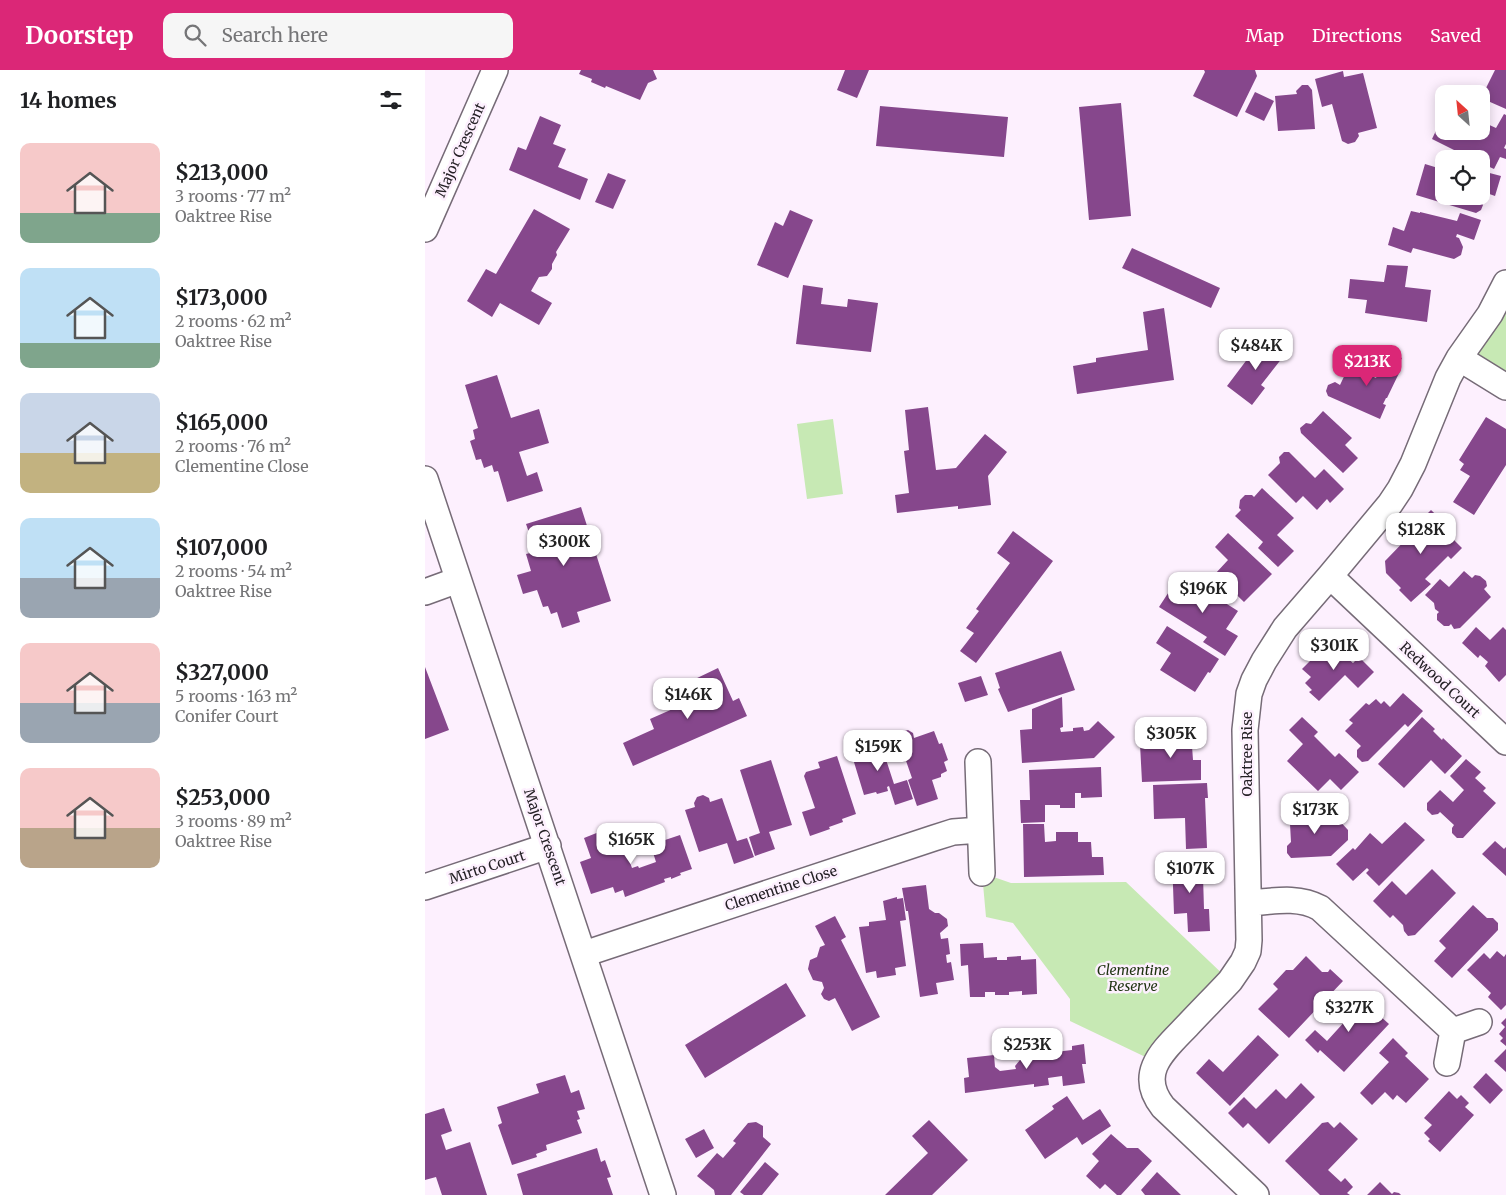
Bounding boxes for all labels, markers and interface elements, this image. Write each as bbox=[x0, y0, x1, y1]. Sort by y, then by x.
search box bbox=[163, 13, 513, 58]
text: Doorstep bbox=[25, 20, 133, 51]
icon: search bbox=[181, 21, 209, 49]
text: Search here bbox=[221, 23, 328, 47]
text: Map bbox=[1246, 24, 1284, 47]
text: Directions bbox=[1312, 24, 1402, 47]
text: Saved bbox=[1430, 24, 1481, 47]
north arrow bbox=[1435, 85, 1490, 140]
map controls bbox=[1435, 85, 1490, 205]
icon: filters bbox=[377, 86, 405, 114]
text: 14 homes bbox=[20, 87, 117, 114]
street label: Major Crescent bbox=[431, 100, 489, 200]
button: locate bbox=[1435, 150, 1490, 205]
text: $213,000 bbox=[175, 159, 268, 186]
icon: home bbox=[60, 163, 120, 223]
text: 3 rooms · 77 m² bbox=[175, 186, 291, 206]
text: Oaktree Rise bbox=[175, 206, 272, 226]
text: $173,000 bbox=[175, 284, 268, 311]
icon: home bbox=[60, 288, 120, 348]
text: 2 rooms · 62 m² bbox=[175, 311, 292, 331]
pin: $484K bbox=[1221, 328, 1291, 371]
text: Oaktree Rise bbox=[175, 331, 272, 351]
text: $484K bbox=[1230, 335, 1282, 355]
pin: $213K bbox=[1332, 344, 1402, 387]
text: $213K bbox=[1344, 351, 1390, 371]
text: $165,000 bbox=[175, 409, 268, 436]
icon: home bbox=[60, 413, 120, 473]
text: 2 rooms · 76 m² bbox=[175, 436, 291, 456]
text: Clementine Close bbox=[175, 456, 309, 476]
pin: $128K bbox=[1386, 512, 1456, 555]
text: $128K bbox=[1397, 519, 1445, 539]
pin: $300K bbox=[529, 524, 599, 567]
text: $300K bbox=[538, 531, 590, 551]
text: $107,000 bbox=[175, 534, 268, 561]
icon: home bbox=[60, 538, 120, 598]
text: 2 rooms · 54 m² bbox=[175, 561, 292, 581]
pin: $196K bbox=[1168, 572, 1238, 614]
text: $196K bbox=[1179, 578, 1227, 598]
text: Oaktree Rise bbox=[175, 581, 272, 601]
pin: $301K bbox=[1299, 628, 1369, 671]
text: $301K bbox=[1310, 635, 1358, 655]
street label: Redwood Court bbox=[1396, 638, 1484, 722]
text: $327,000 bbox=[175, 659, 269, 686]
icon: home bbox=[60, 663, 120, 723]
pin: $146K bbox=[653, 678, 723, 720]
text: $146K bbox=[664, 684, 712, 704]
text: 5 rooms · 163 m² bbox=[175, 686, 297, 706]
text: Conifer Court bbox=[175, 706, 279, 726]
street label: Oaktree Rise bbox=[1238, 712, 1256, 796]
pin: $305K bbox=[1136, 716, 1206, 759]
text: $305K bbox=[1146, 723, 1196, 743]
pin: $159K bbox=[843, 730, 913, 772]
text: $159K bbox=[854, 736, 902, 756]
text: $253,000 bbox=[175, 784, 271, 811]
street label: Major Crescent bbox=[520, 786, 570, 888]
icon: home bbox=[60, 788, 120, 848]
pin: $173K bbox=[1280, 792, 1350, 835]
text: $173K bbox=[1292, 799, 1338, 819]
text: 3 rooms · 89 m² bbox=[175, 811, 292, 831]
pin: $165K bbox=[596, 822, 666, 865]
text: $165K bbox=[607, 829, 655, 849]
text: Oaktree Rise bbox=[175, 831, 272, 851]
street label: Mirto Court bbox=[447, 846, 528, 888]
pin: $107K bbox=[1155, 852, 1225, 894]
text: $107K bbox=[1166, 858, 1214, 878]
street label: Clementine Close bbox=[723, 861, 839, 915]
park label: Clementine Reserve bbox=[1097, 961, 1169, 995]
pin: $327K bbox=[1314, 990, 1384, 1033]
text: $327K bbox=[1324, 997, 1374, 1017]
pin: $253K bbox=[992, 1028, 1062, 1070]
text: $253K bbox=[1003, 1034, 1051, 1054]

